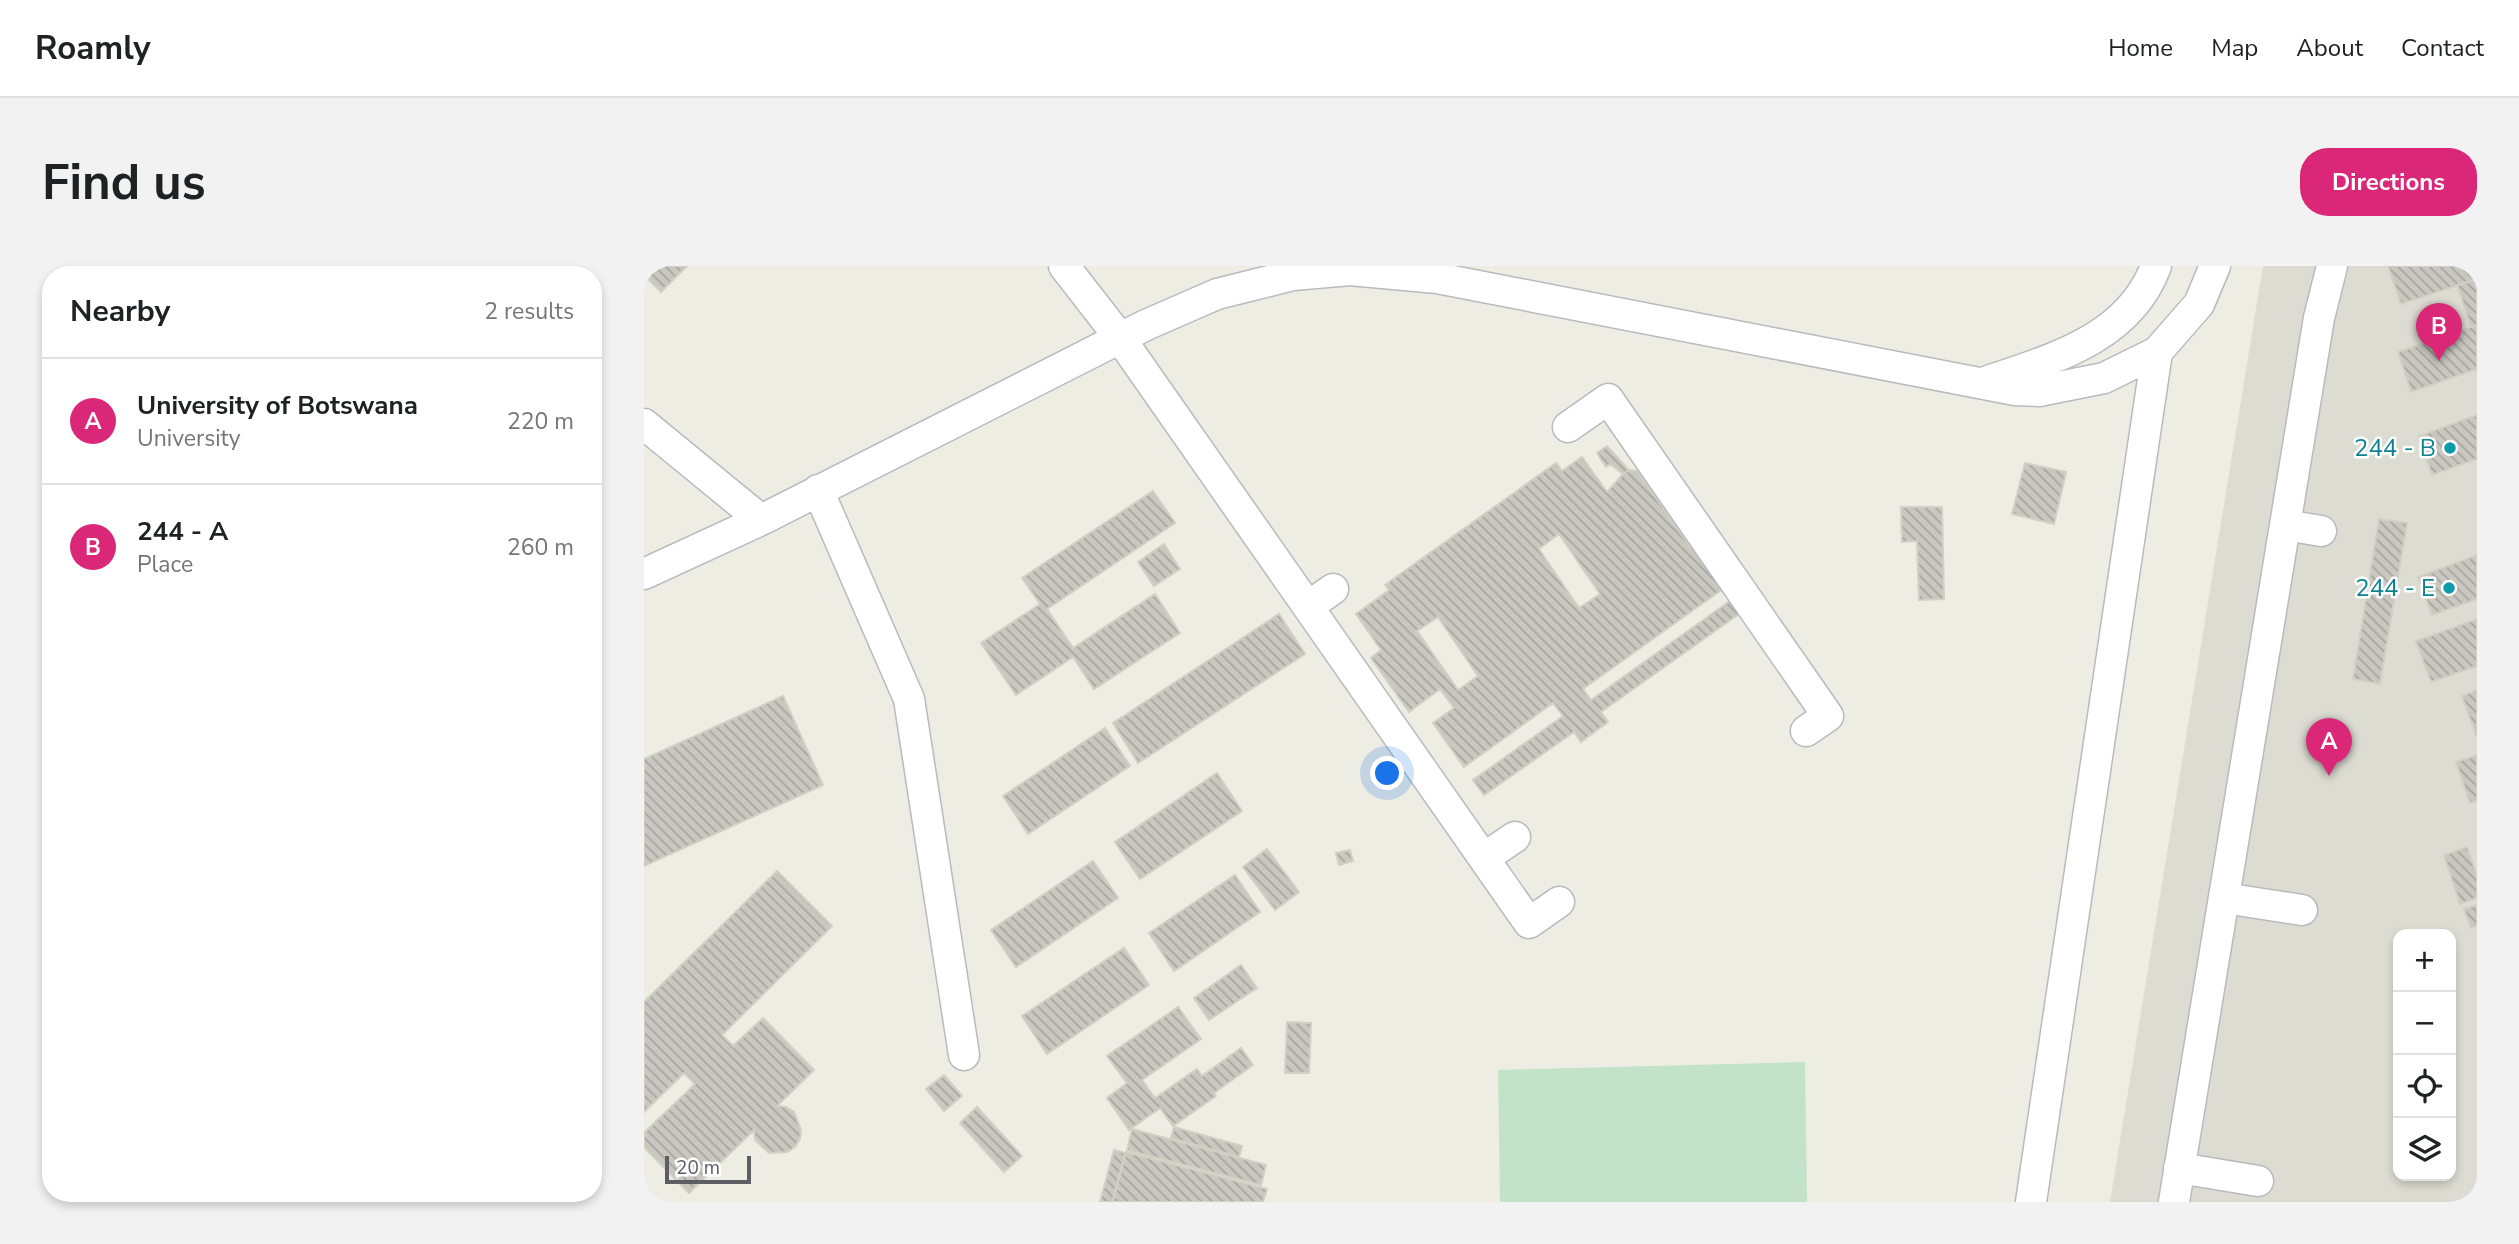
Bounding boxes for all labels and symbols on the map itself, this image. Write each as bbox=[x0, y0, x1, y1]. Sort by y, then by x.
pin: B bbox=[2416, 303, 2462, 361]
place label: 244 - B bbox=[2354, 432, 2436, 464]
marker: 244 - B bbox=[2442, 440, 2458, 456]
place label: 244 - E bbox=[2355, 572, 2435, 604]
marker: 244 - E bbox=[2441, 580, 2457, 596]
pin: A bbox=[2306, 718, 2352, 776]
your location bbox=[1370, 756, 1404, 790]
scale bar bbox=[665, 1153, 751, 1185]

